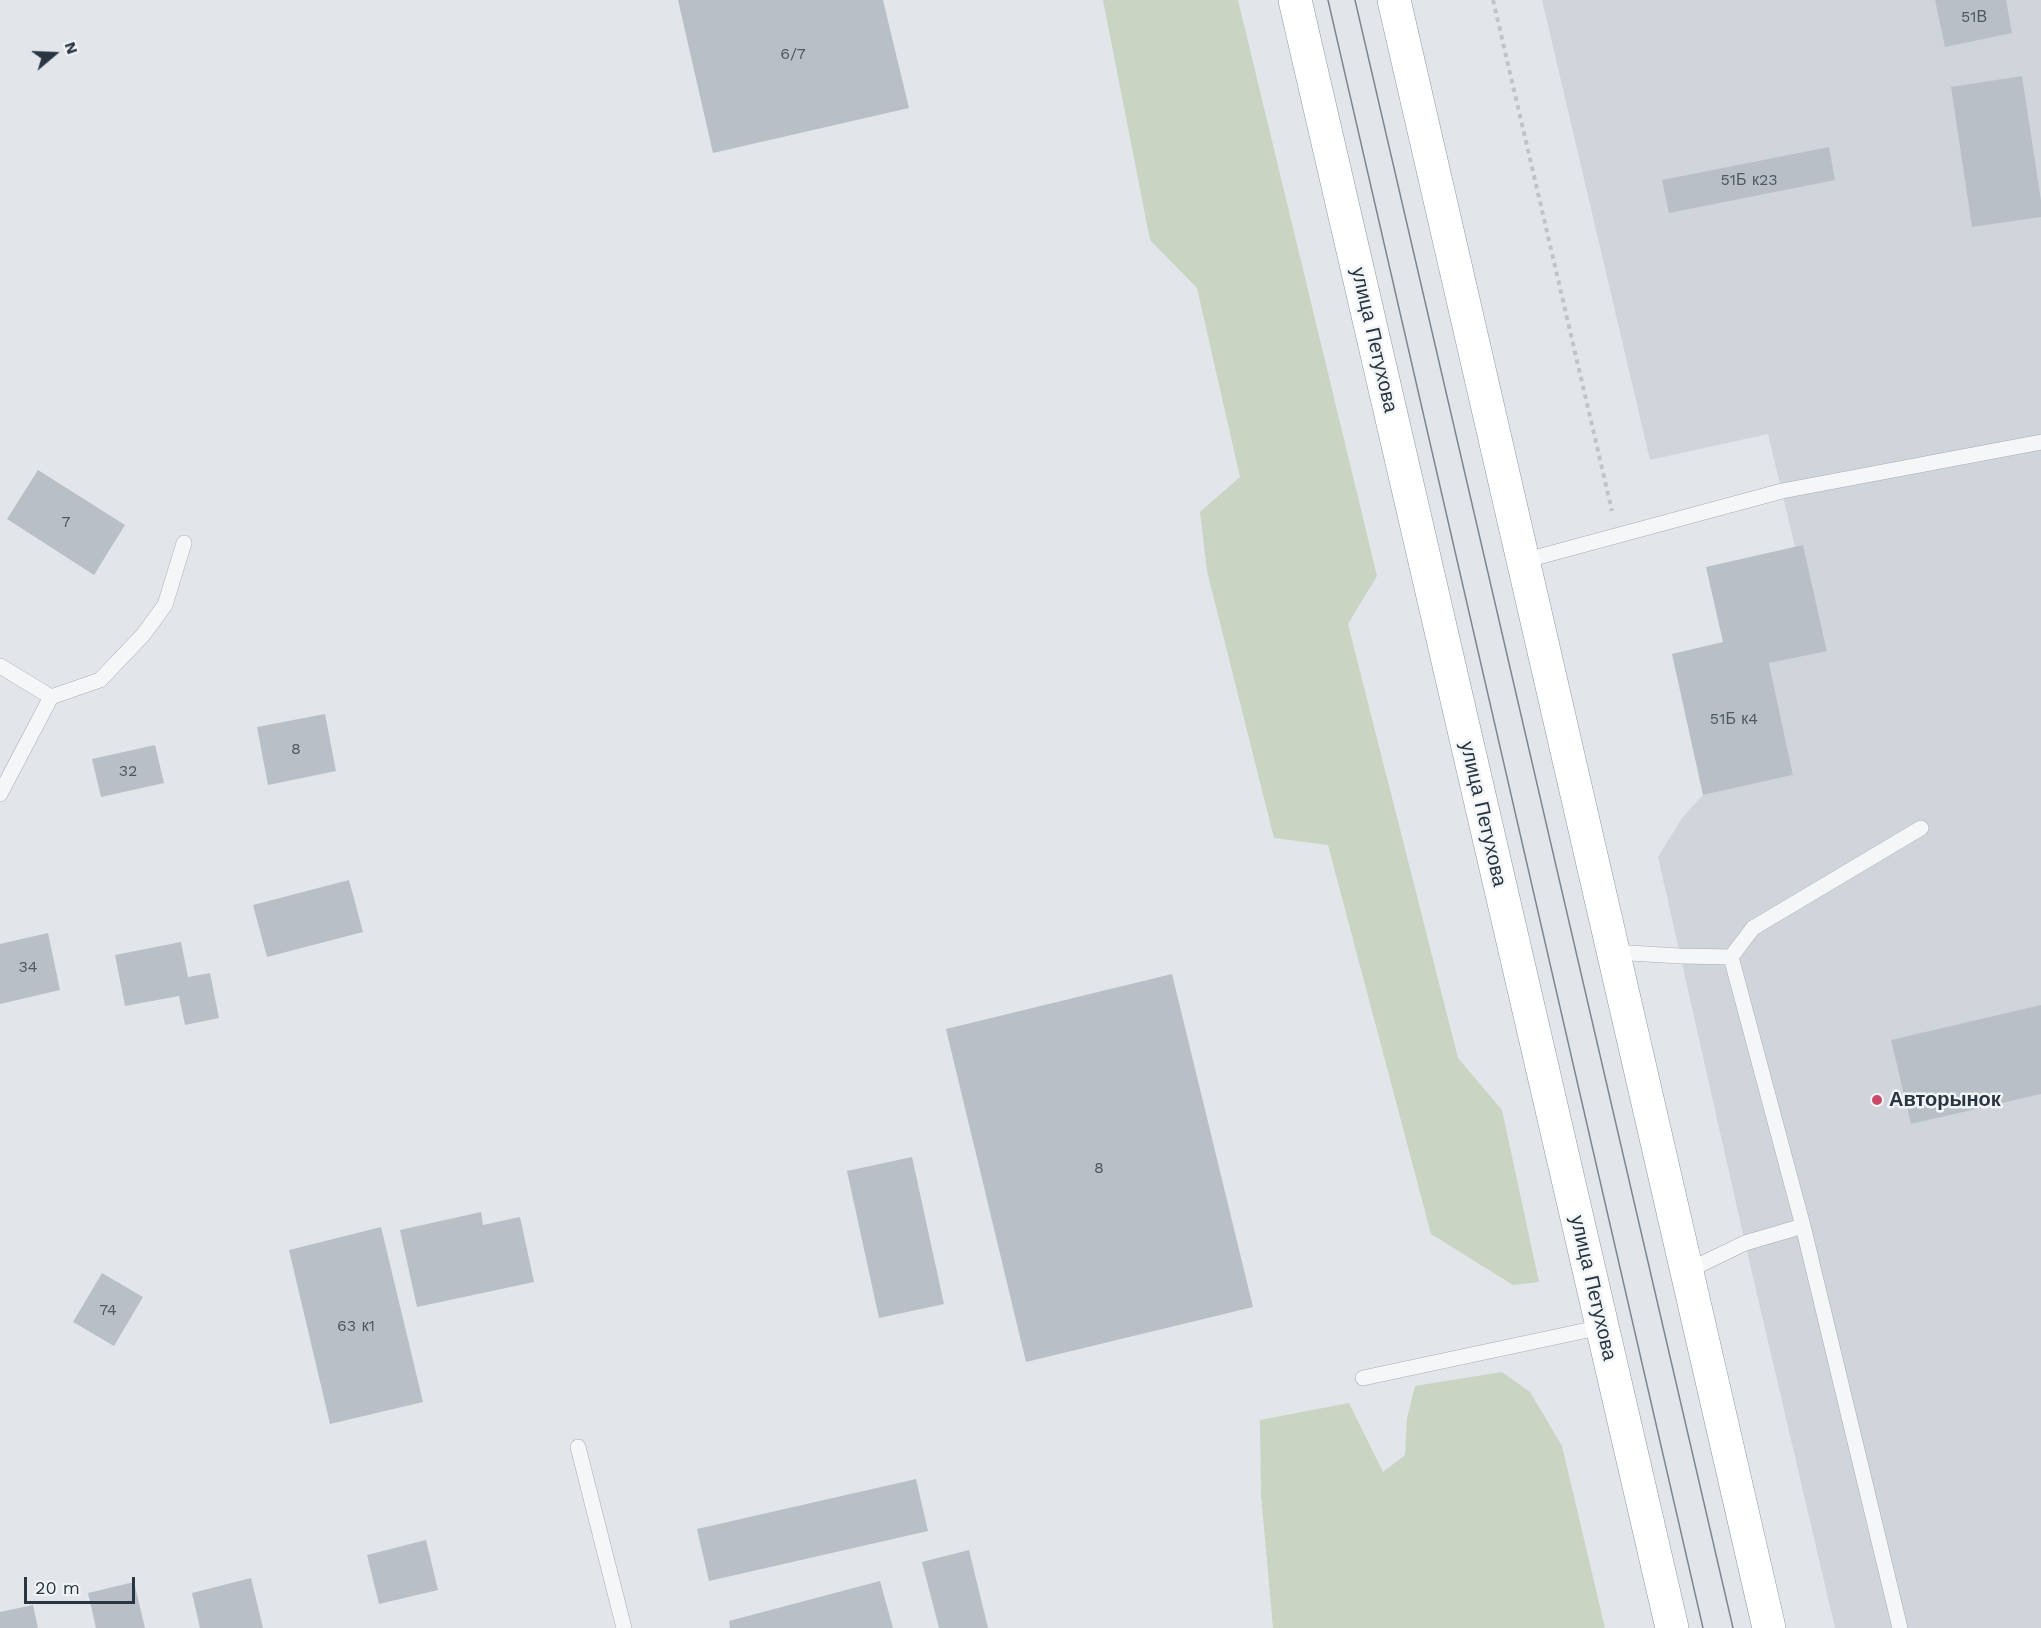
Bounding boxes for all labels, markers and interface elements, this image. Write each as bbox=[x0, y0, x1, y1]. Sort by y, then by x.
house number: 51В bbox=[1961, 7, 1987, 27]
north arrow bbox=[24, 24, 84, 84]
text: N bbox=[61, 39, 82, 57]
house number: 6/7 bbox=[780, 44, 806, 64]
house number: 51Б к23 bbox=[1720, 170, 1778, 190]
street label: улица Петухова bbox=[1346, 265, 1402, 415]
house number: 7 bbox=[62, 512, 70, 532]
house number: 51Б к4 bbox=[1710, 709, 1758, 729]
house number: 8 bbox=[291, 739, 301, 759]
street label: улица Петухова bbox=[1455, 739, 1511, 889]
house number: 32 bbox=[119, 761, 137, 781]
house number: 34 bbox=[18, 957, 38, 977]
place label: Авторынок bbox=[1889, 1088, 2001, 1112]
marker: Авторынок bbox=[1870, 1093, 1884, 1107]
house number: 8 bbox=[1094, 1158, 1104, 1178]
street label: улица Петухова bbox=[1565, 1213, 1621, 1363]
house number: 74 bbox=[99, 1300, 117, 1320]
house number: 63 к1 bbox=[337, 1316, 375, 1336]
scale bar bbox=[27, 1565, 138, 1603]
text: 20 m bbox=[35, 1577, 80, 1598]

